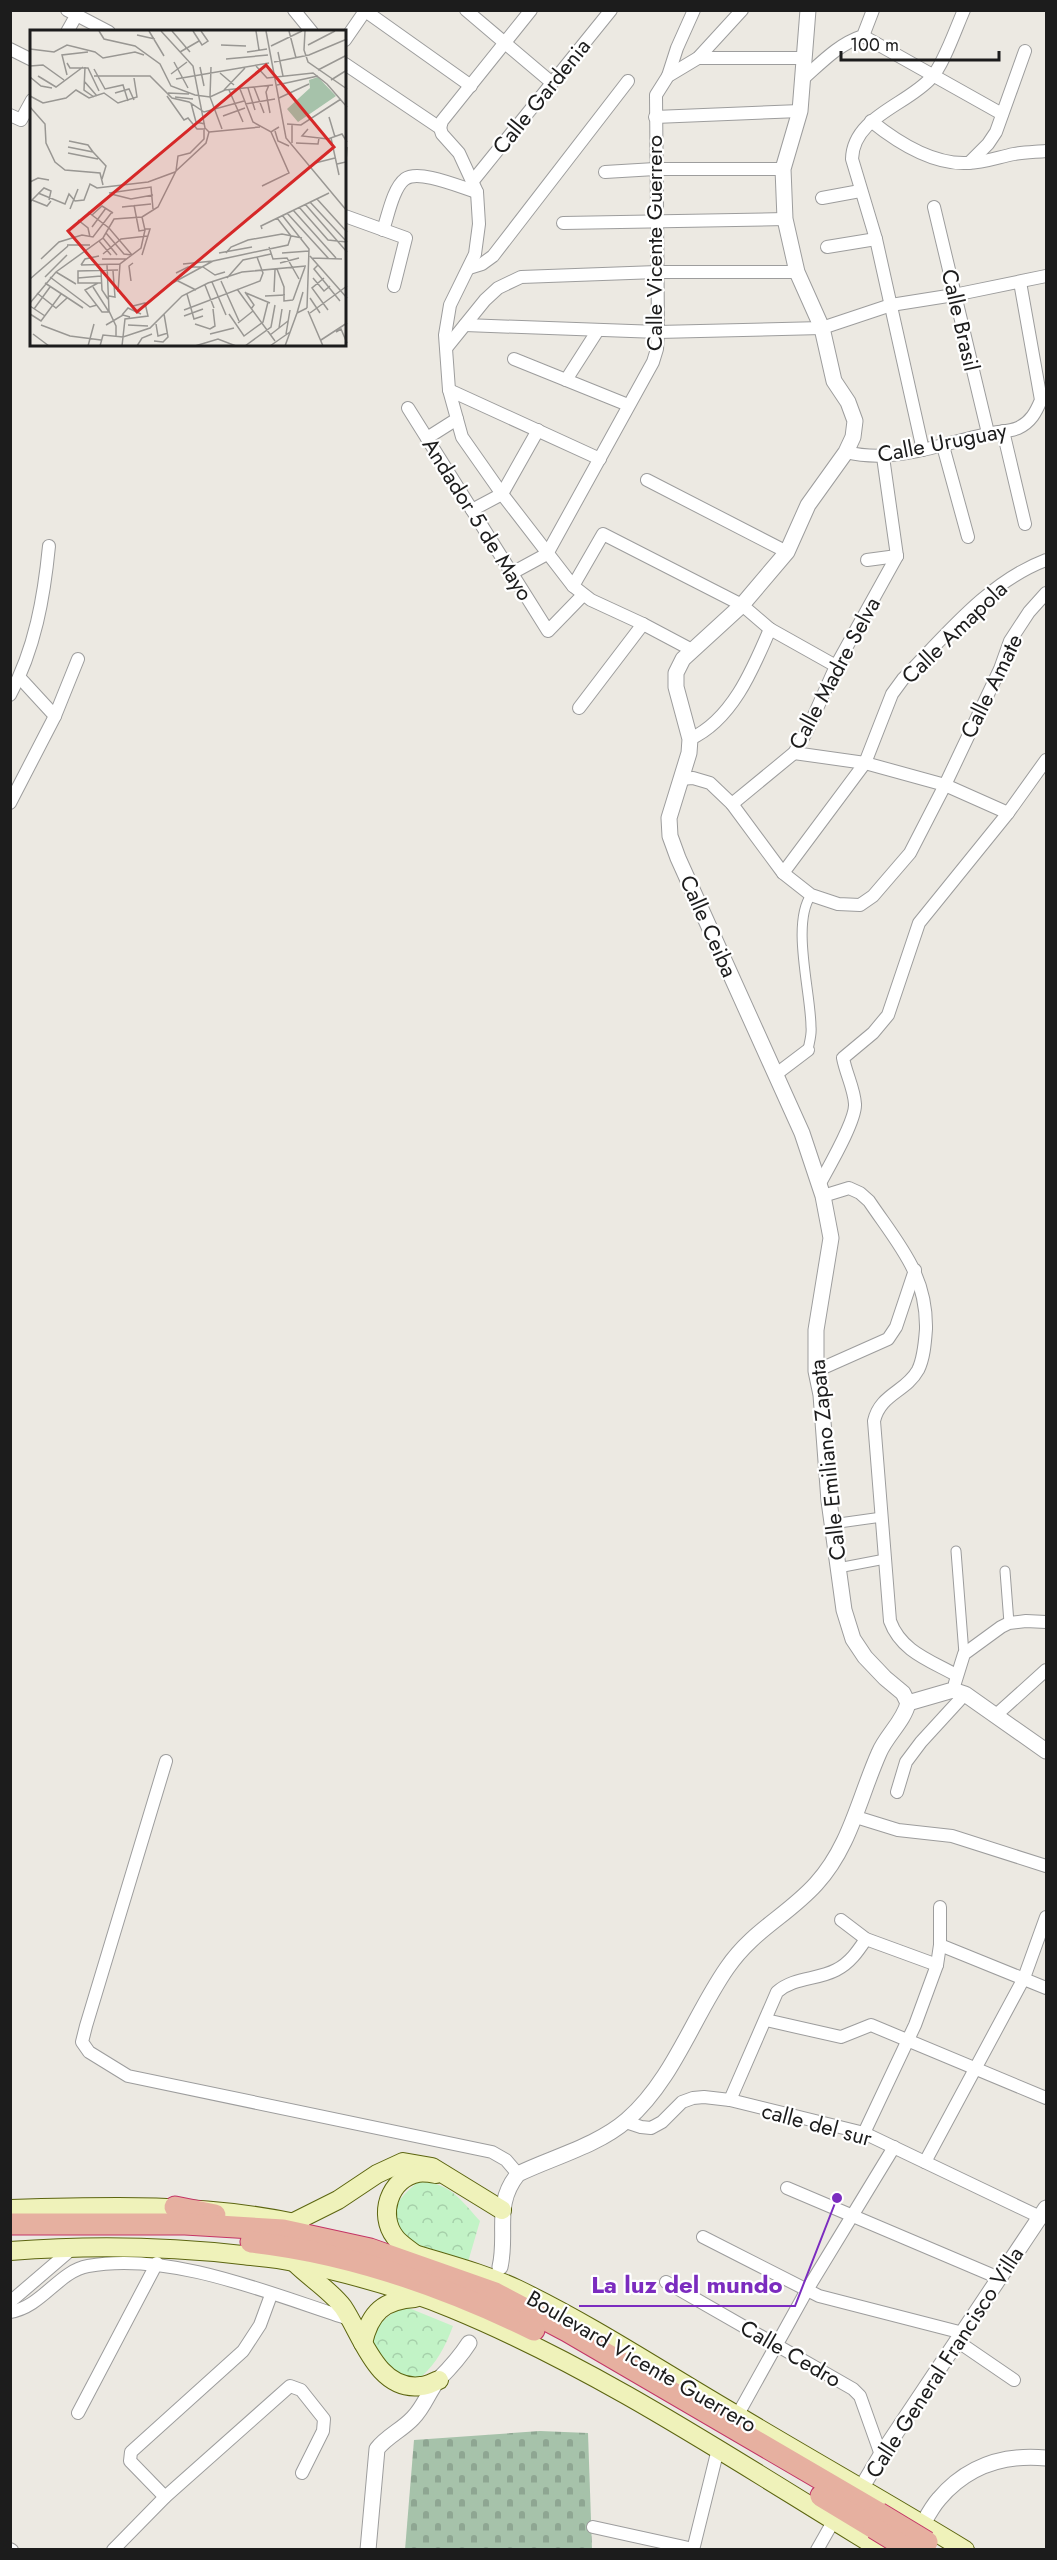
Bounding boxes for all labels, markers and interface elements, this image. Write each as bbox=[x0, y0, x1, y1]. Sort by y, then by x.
scale bar bbox=[841, 24, 998, 62]
inset map bbox=[30, 30, 346, 346]
street label: Calle Gardenia bbox=[484, 31, 598, 161]
text: 100 m bbox=[850, 32, 899, 58]
street label: Calle Vicente Guerrero bbox=[638, 135, 670, 351]
street label: Calle Brasil bbox=[934, 266, 988, 374]
street label: Calle Uruguay bbox=[875, 414, 1010, 470]
street label: Andador 5 de Mayo bbox=[415, 431, 541, 607]
street label: Calle Amapola bbox=[894, 573, 1014, 691]
street label: Calle Madre Selva bbox=[780, 591, 888, 755]
street label: Calle Amate bbox=[952, 628, 1030, 744]
street label: Calle Ceiba bbox=[672, 870, 746, 982]
street label: Calle Emiliano Zapata bbox=[801, 1358, 853, 1562]
street label: calle del sur bbox=[758, 2094, 876, 2154]
street label: Calle General Francisco Villa bbox=[857, 2240, 1031, 2484]
callout: La luz del mundo bbox=[579, 2264, 795, 2306]
text: La luz del mundo bbox=[591, 2267, 783, 2302]
street label: Boulevard Vicente Guerrero bbox=[521, 2282, 763, 2440]
street label: Calle Cedro bbox=[735, 2311, 847, 2395]

